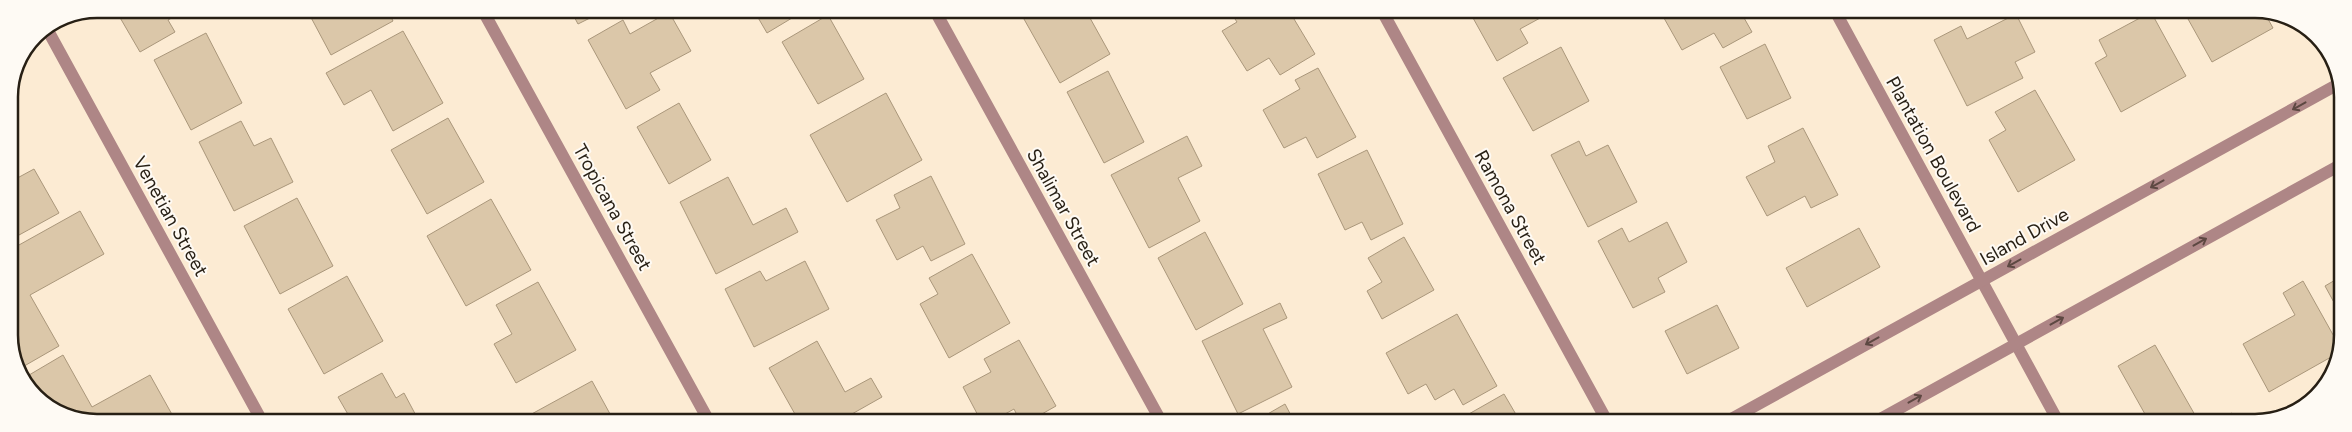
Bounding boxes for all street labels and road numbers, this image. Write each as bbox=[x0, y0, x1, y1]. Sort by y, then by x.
street label: Plantation Boulevard bbox=[1881, 72, 1986, 236]
street label: Tropicana Street bbox=[568, 140, 657, 274]
street label: Shalimar Street bbox=[1022, 144, 1105, 270]
street label: Ramona Street bbox=[1470, 146, 1551, 268]
street label: Venetian Street bbox=[128, 152, 213, 280]
street label: Island Drive bbox=[1976, 203, 2073, 270]

